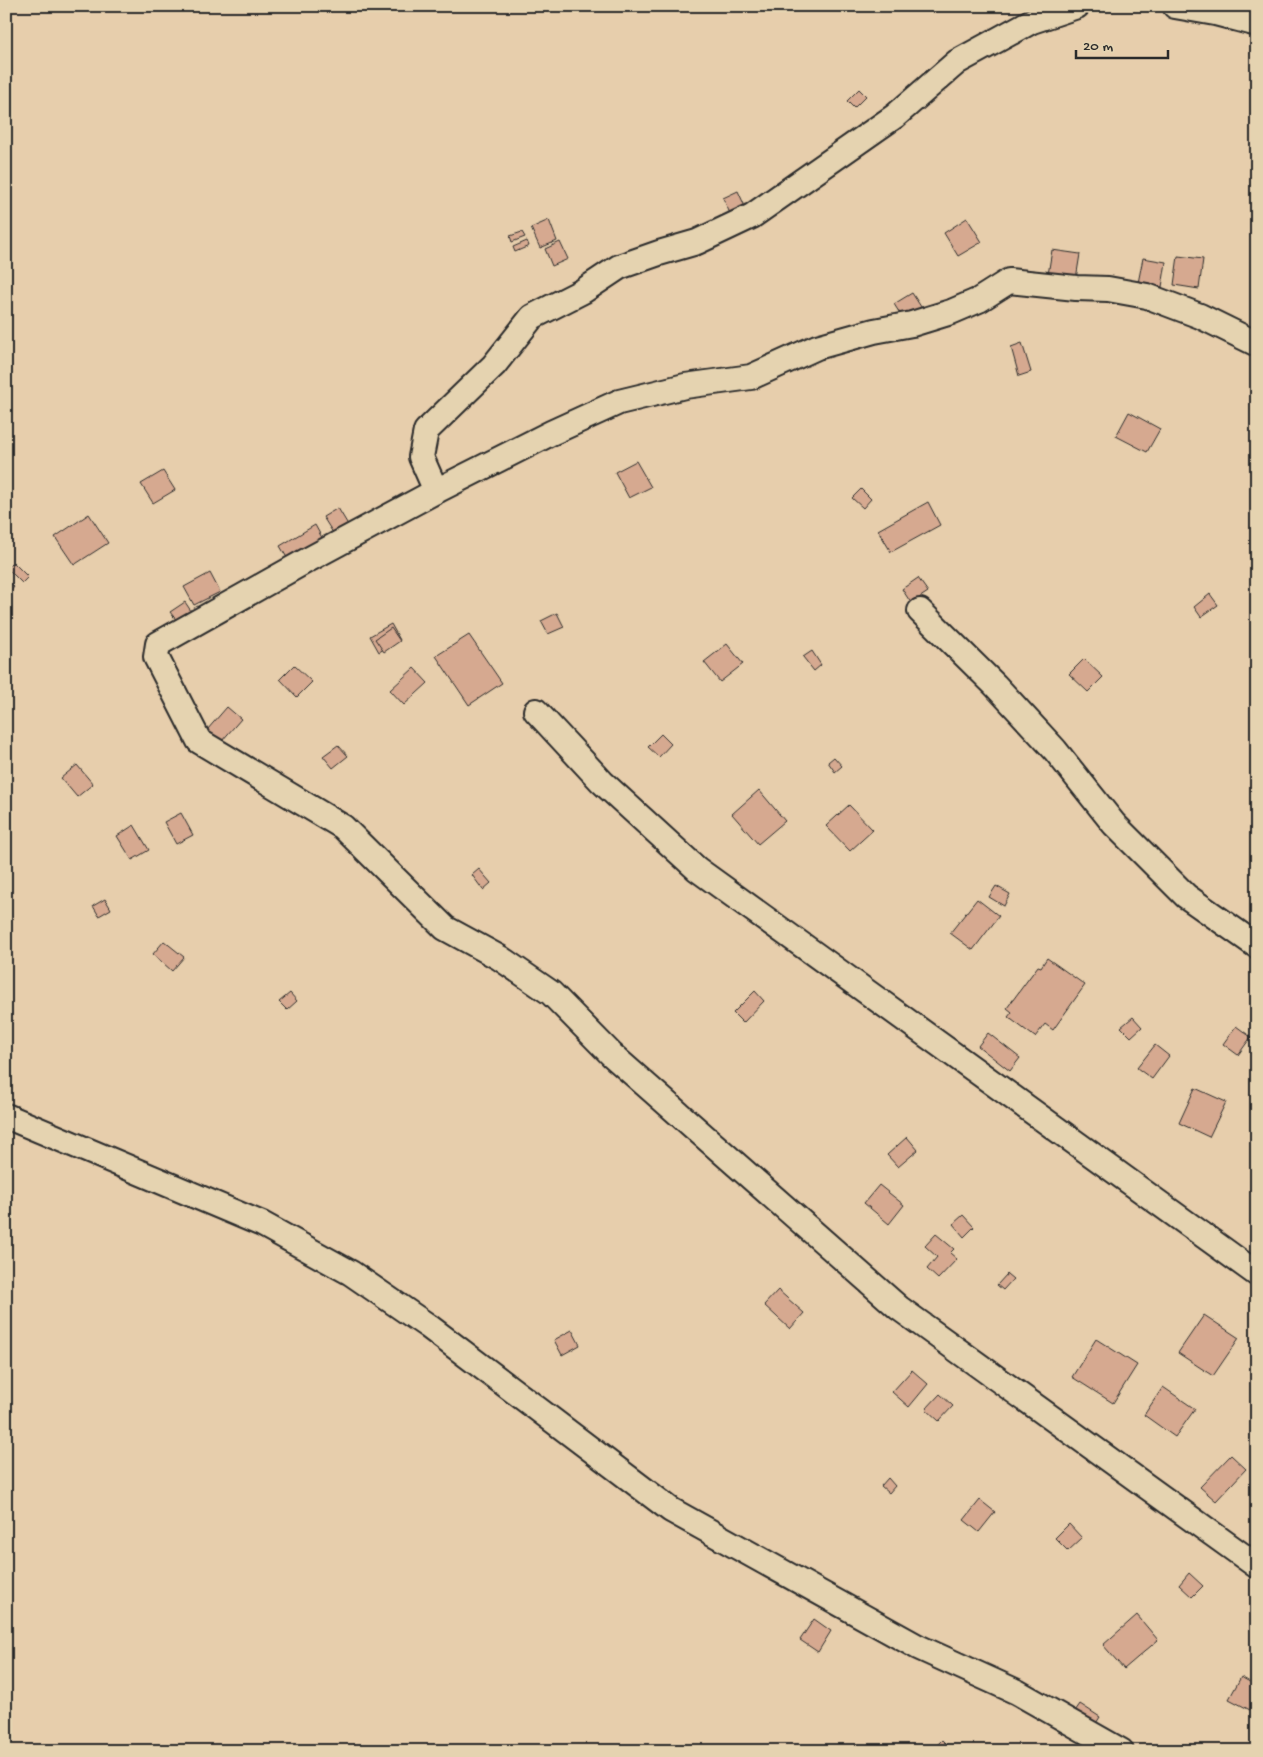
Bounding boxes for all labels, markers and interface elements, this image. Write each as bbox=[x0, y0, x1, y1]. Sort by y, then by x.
scale bar bbox=[1076, 28, 1168, 60]
text: 20 m bbox=[1083, 38, 1113, 56]

